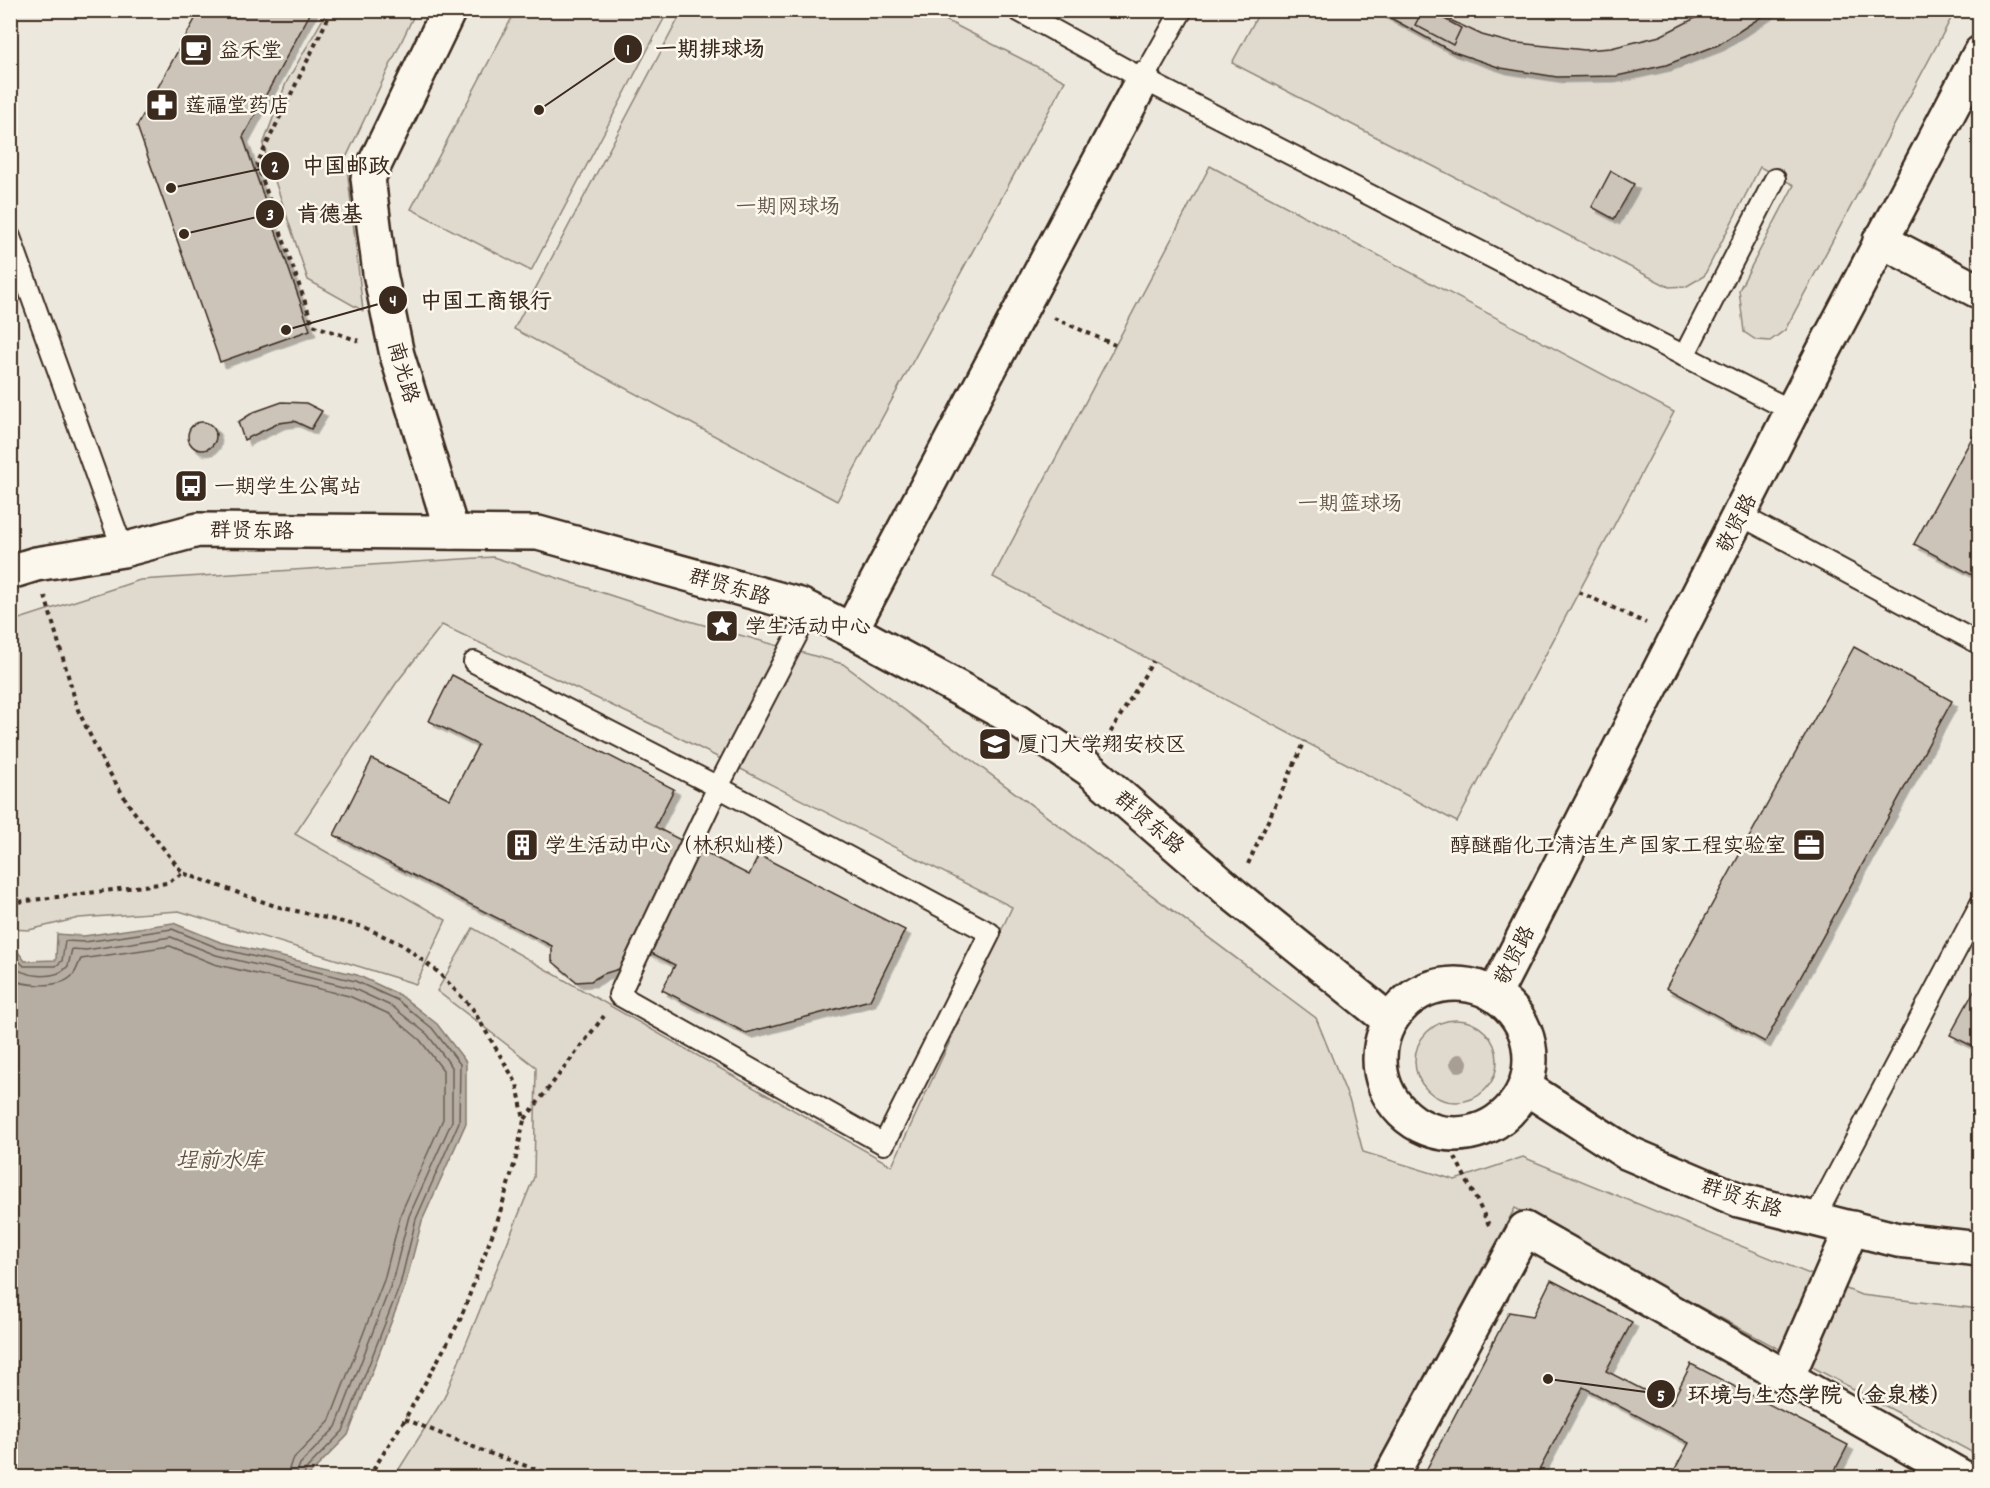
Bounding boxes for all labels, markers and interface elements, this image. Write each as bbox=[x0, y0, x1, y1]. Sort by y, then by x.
callout: 一期排球场 bbox=[613, 29, 777, 69]
cafe icon: 益禾堂 bbox=[178, 32, 214, 68]
text: 一期排球场 bbox=[655, 36, 765, 67]
place label: 益禾堂 bbox=[219, 38, 282, 68]
text: 1 bbox=[626, 39, 630, 64]
pharmacy icon: 莲福堂药店 bbox=[144, 87, 180, 123]
place label: 莲福堂药店 bbox=[185, 93, 290, 123]
callout: 中国邮政 bbox=[260, 146, 402, 186]
text: 中国邮政 bbox=[302, 153, 390, 184]
text: 2 bbox=[271, 156, 279, 181]
callout: 肯德基 bbox=[255, 194, 375, 234]
park label: 一期网球场 bbox=[736, 194, 841, 224]
text: 肯德基 bbox=[297, 201, 363, 232]
text: 3 bbox=[266, 204, 274, 229]
callout: 中国工商银行 bbox=[378, 280, 564, 320]
text: 中国工商银行 bbox=[420, 288, 552, 319]
text: 4 bbox=[389, 290, 397, 315]
street label: 南光路 bbox=[378, 338, 424, 407]
bus stop icon: 一期学生公寓站 bbox=[173, 468, 209, 504]
place label: 一期学生公寓站 bbox=[214, 474, 361, 504]
street label: 敬贤路 bbox=[1711, 489, 1766, 559]
park label: 一期篮球场 bbox=[1298, 491, 1403, 521]
street label: 群贤东路 bbox=[210, 517, 294, 549]
street label: 群贤东路 bbox=[685, 563, 774, 615]
place icon: 学生活动中心 bbox=[704, 608, 740, 644]
place label: 学生活动中心 bbox=[745, 614, 871, 644]
school or university icon: 厦门大学翔安校区 bbox=[977, 726, 1013, 762]
place label: 厦门大学翔安校区 bbox=[1018, 732, 1186, 762]
street label: 群贤东路 bbox=[1106, 785, 1190, 863]
building icon: 学生活动中心（林积灿楼） bbox=[504, 827, 540, 863]
office icon: 醇醚酯化工清洁生产国家工程实验室 bbox=[1791, 827, 1827, 863]
place label: 学生活动中心（林积灿楼） bbox=[545, 833, 797, 863]
place label: 醇醚酯化工清洁生产国家工程实验室 bbox=[1450, 833, 1786, 863]
street label: 敬贤路 bbox=[1489, 921, 1544, 991]
water label: 埕前水库 bbox=[176, 1147, 266, 1178]
street label: 群贤东路 bbox=[1696, 1173, 1786, 1227]
callout: 环境与生态学院（金泉楼） bbox=[1646, 1374, 1964, 1414]
text: 环境与生态学院（金泉楼） bbox=[1688, 1382, 1952, 1413]
text: 5 bbox=[1657, 1385, 1665, 1410]

